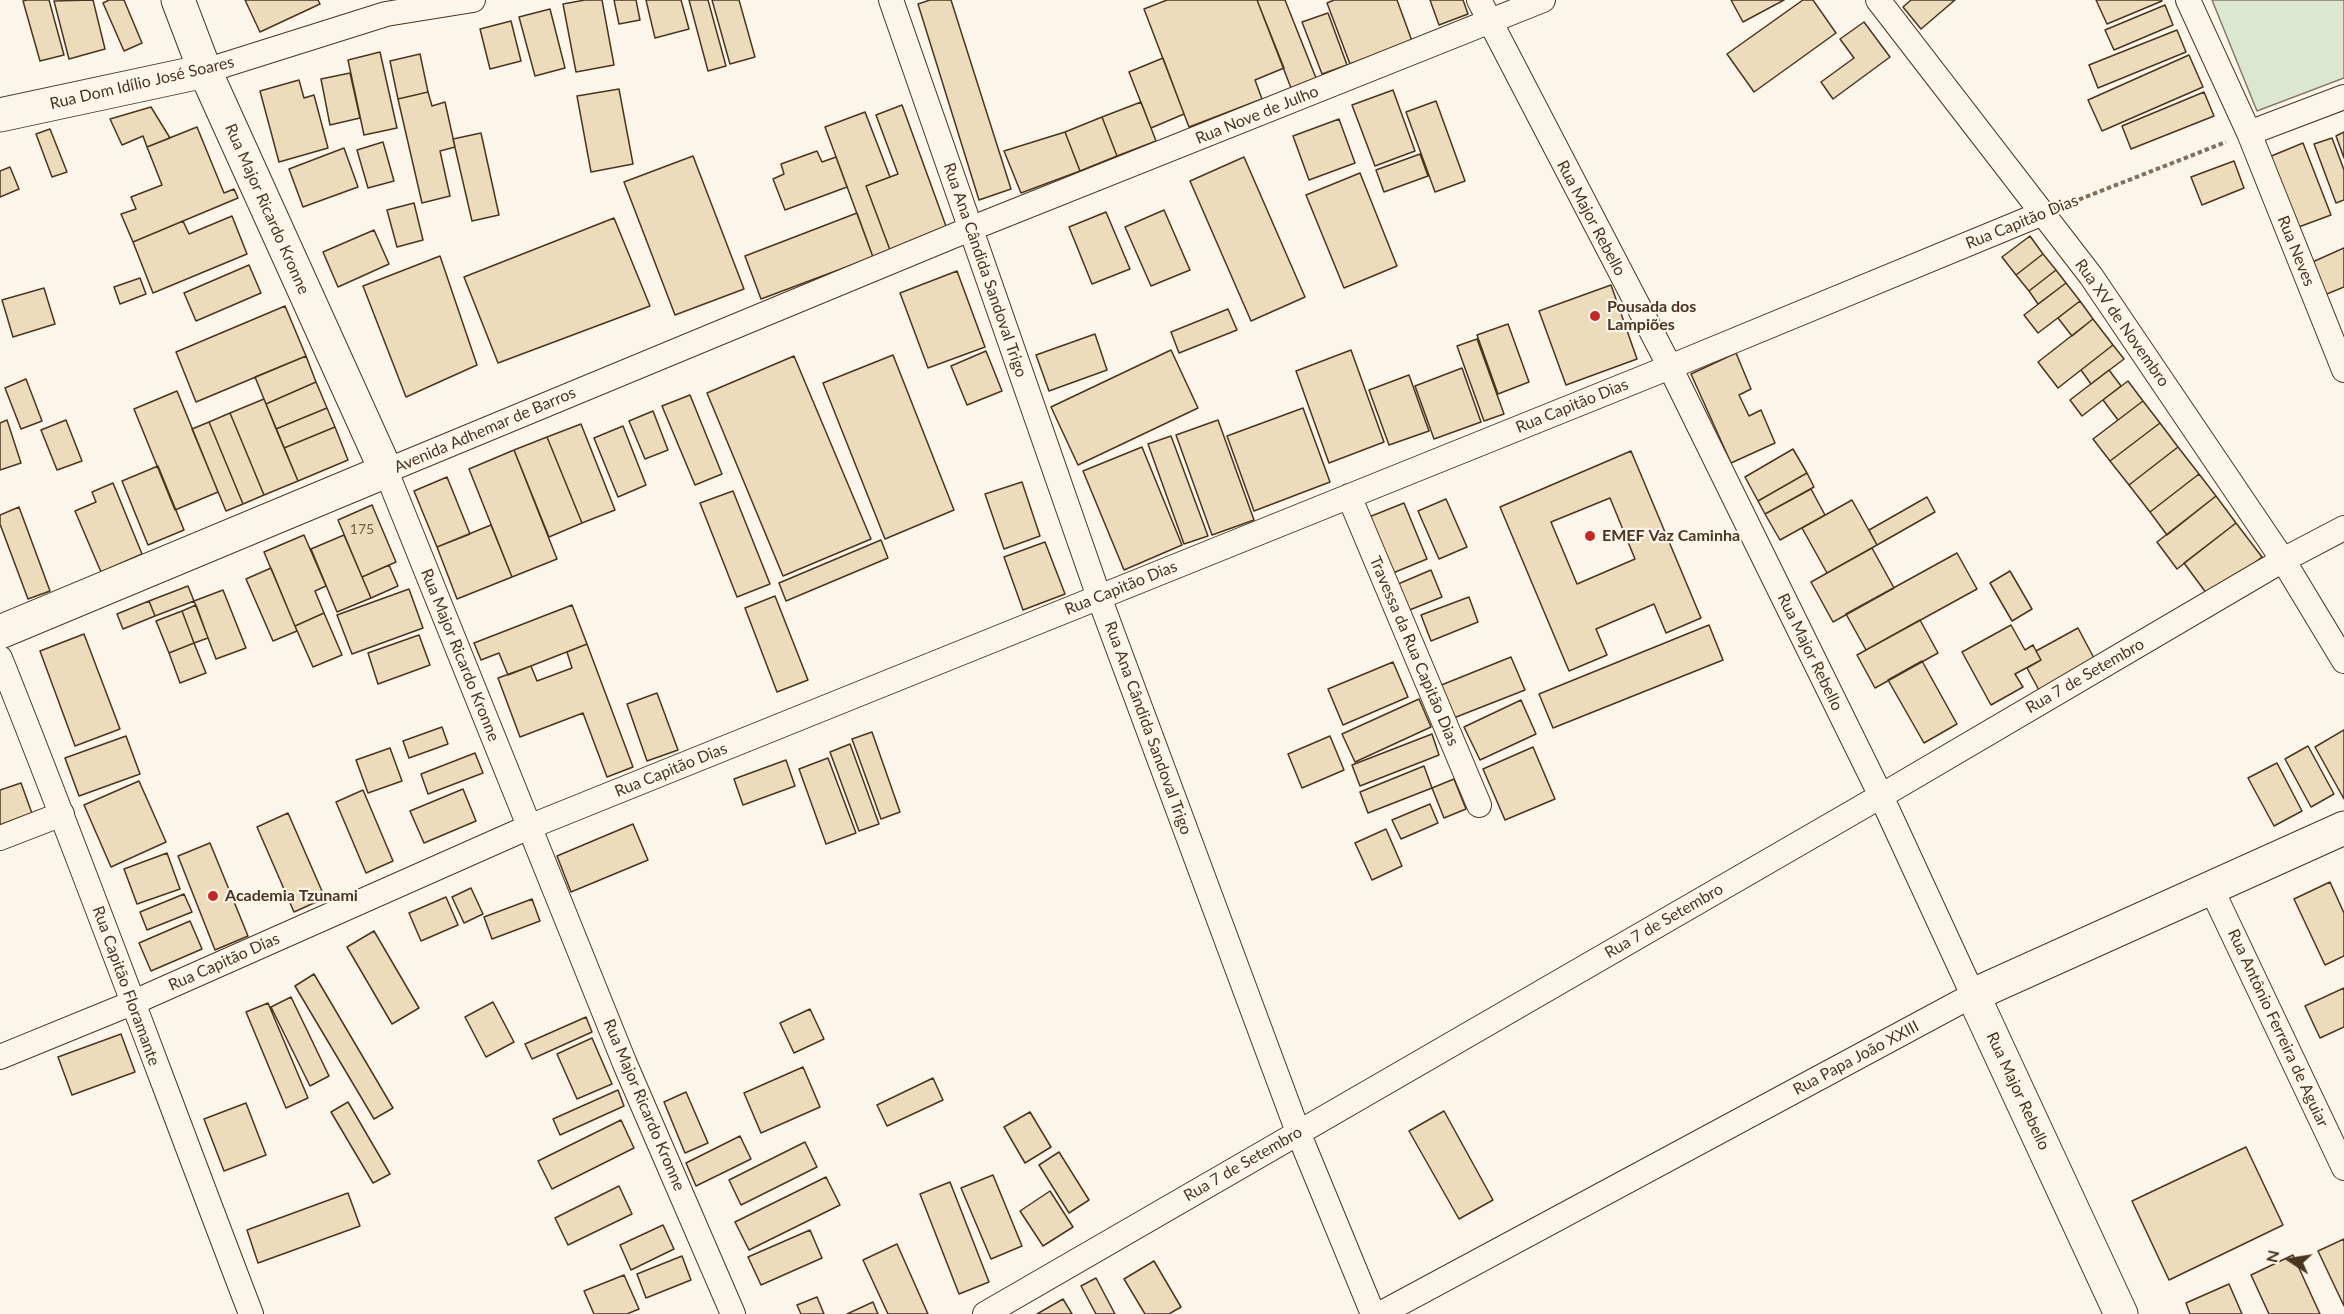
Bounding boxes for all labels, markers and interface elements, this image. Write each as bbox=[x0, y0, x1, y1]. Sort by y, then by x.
street label: Rua Dom Idílio José Soares bbox=[48, 52, 236, 114]
street label: Rua Nove de Julho bbox=[1193, 82, 1321, 148]
street label: Rua Major Ricardo Kronne bbox=[221, 121, 313, 297]
street label: Rua Major Rebello bbox=[1552, 157, 1630, 279]
street label: Rua Ana Cândida Sandoval Trigo bbox=[939, 160, 1031, 380]
street label: Rua Capitão Dias bbox=[1963, 191, 2081, 253]
street label: Rua Neves bbox=[2273, 213, 2319, 289]
street label: Rua XV de Novembro bbox=[2071, 255, 2173, 391]
place label: Pousada dos Lampiões bbox=[1607, 297, 1696, 335]
marker: Pousada dos Lampiões bbox=[1588, 309, 1602, 323]
street label: Rua Capitão Dias bbox=[1513, 375, 1631, 437]
street label: Avenida Adhemar de Barros bbox=[391, 383, 579, 477]
house number: 175 bbox=[350, 521, 374, 537]
place label: EMEF Vaz Caminha bbox=[1602, 526, 1740, 546]
marker: EMEF Vaz Caminha bbox=[1583, 529, 1597, 543]
street label: Travessa da Rua Capitão Dias bbox=[1365, 553, 1463, 749]
street label: Rua Capitão Dias bbox=[1062, 557, 1180, 619]
street label: Rua Major Ricardo Kronne bbox=[417, 566, 503, 744]
street label: Rua Major Rebello bbox=[1773, 590, 1847, 714]
street label: Rua Ana Cândida Sandoval Trigo bbox=[1100, 619, 1196, 837]
street label: Rua 7 de Setembro bbox=[2022, 634, 2148, 718]
street label: Rua Capitão Dias bbox=[612, 739, 730, 801]
street label: Rua 7 de Setembro bbox=[1601, 879, 1727, 963]
place label: Academia Tzunami bbox=[225, 886, 358, 906]
marker: Academia Tzunami bbox=[206, 889, 220, 903]
street label: Rua Capitão Floramante bbox=[88, 904, 164, 1068]
street label: Rua Antônio Ferreira de Aguiar bbox=[2224, 926, 2332, 1130]
street label: Rua Capitão Dias bbox=[165, 929, 283, 995]
street label: Rua Major Ricardo Kronne bbox=[599, 1016, 689, 1194]
street label: Rua Papa João XXIII bbox=[1790, 1017, 1922, 1099]
street label: Rua Major Rebello bbox=[1982, 1029, 2054, 1153]
street label: Rua 7 de Setembro bbox=[1180, 1122, 1306, 1206]
north arrow bbox=[2260, 1230, 2320, 1290]
text: N bbox=[2261, 1248, 2282, 1264]

